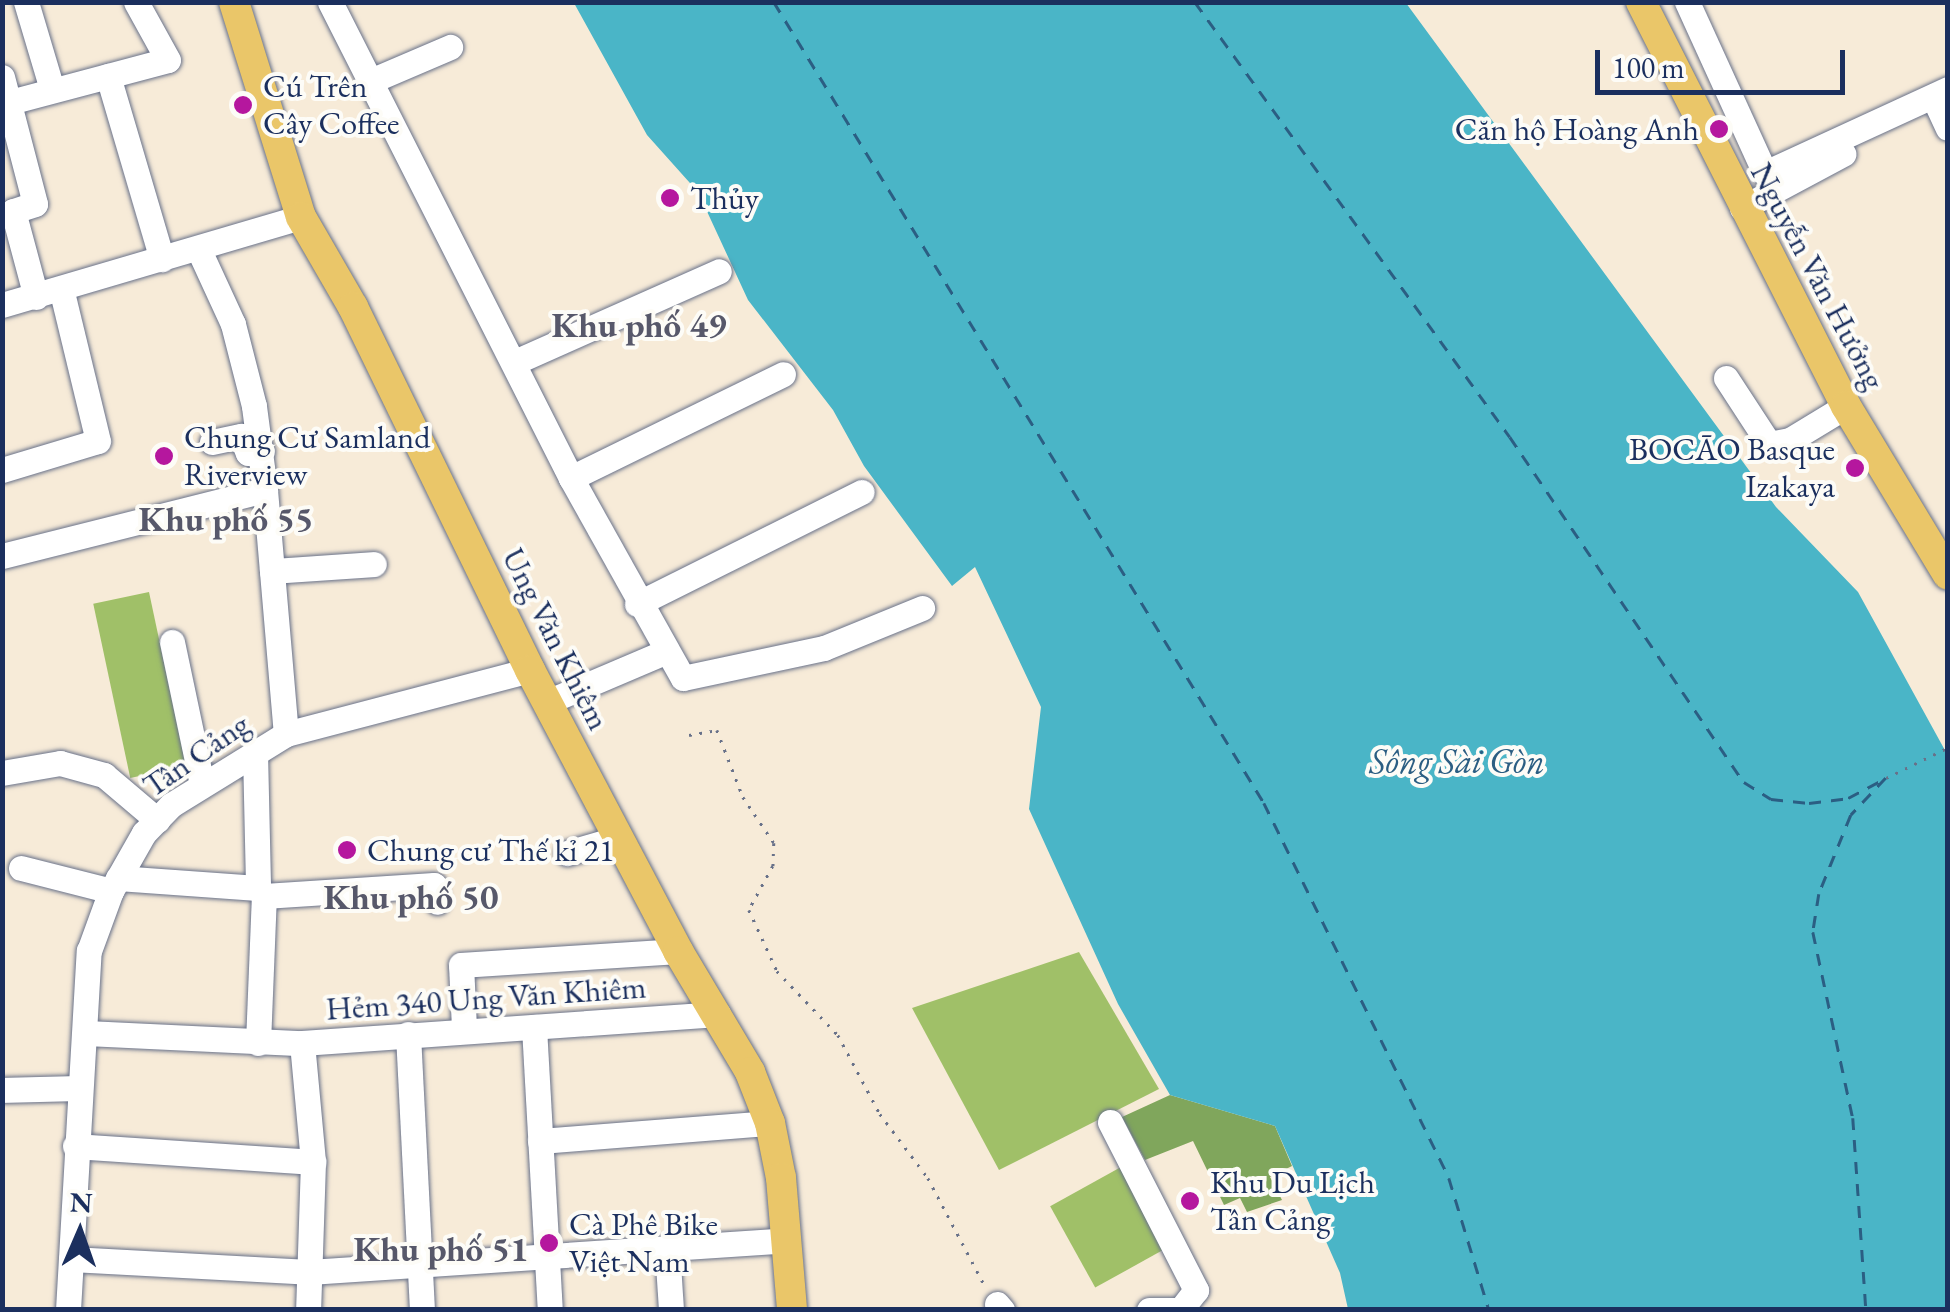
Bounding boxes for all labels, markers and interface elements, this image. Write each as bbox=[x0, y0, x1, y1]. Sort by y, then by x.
scale bar bbox=[1600, 30, 1850, 92]
text: 100 m bbox=[1612, 48, 1685, 87]
place label: Cú Trên Cây Coffee bbox=[263, 68, 399, 143]
marker: Cú Trên Cây Coffee bbox=[232, 94, 254, 116]
place label: Căn hộ Hoàng Anh bbox=[1455, 110, 1699, 148]
marker: Căn hộ Hoàng Anh bbox=[1708, 118, 1730, 140]
street label: Nguyễn Văn Hưởng bbox=[1742, 156, 1894, 396]
place label: Thủy bbox=[690, 179, 759, 217]
marker: Thủy bbox=[659, 187, 681, 209]
district label: Khu phố 49 bbox=[551, 304, 727, 346]
place label: Chung Cư Samland Riverview bbox=[184, 419, 430, 494]
place label: BOCĀO Basque Izakaya bbox=[1629, 431, 1835, 506]
marker: Chung Cư Samland Riverview bbox=[153, 445, 175, 467]
marker: BOCĀO Basque Izakaya bbox=[1844, 457, 1866, 479]
district label: Khu phố 55 bbox=[138, 498, 314, 540]
street label: Ung Văn Khiêm bbox=[494, 542, 618, 736]
street label: Tân Cảng bbox=[136, 705, 256, 805]
water label: Sông Sài Gòn bbox=[1369, 740, 1545, 782]
place label: Chung cư Thế kỉ 21 bbox=[367, 831, 614, 869]
marker: Chung cư Thế kỉ 21 bbox=[336, 839, 358, 861]
district label: Khu phố 50 bbox=[323, 876, 499, 918]
street label: Hẻm 340 Ung Văn Khiêm bbox=[325, 968, 647, 1028]
place label: Khu Du Lịch Tân Cảng bbox=[1210, 1164, 1375, 1239]
north arrow bbox=[30, 1182, 130, 1282]
text: N bbox=[69, 1184, 93, 1220]
marker: Khu Du Lịch Tân Cảng bbox=[1179, 1190, 1201, 1212]
place label: Cà Phê Bike Việt Nam bbox=[569, 1206, 718, 1281]
district label: Khu phố 51 bbox=[353, 1228, 529, 1270]
marker: Cà Phê Bike Việt Nam bbox=[538, 1232, 560, 1254]

